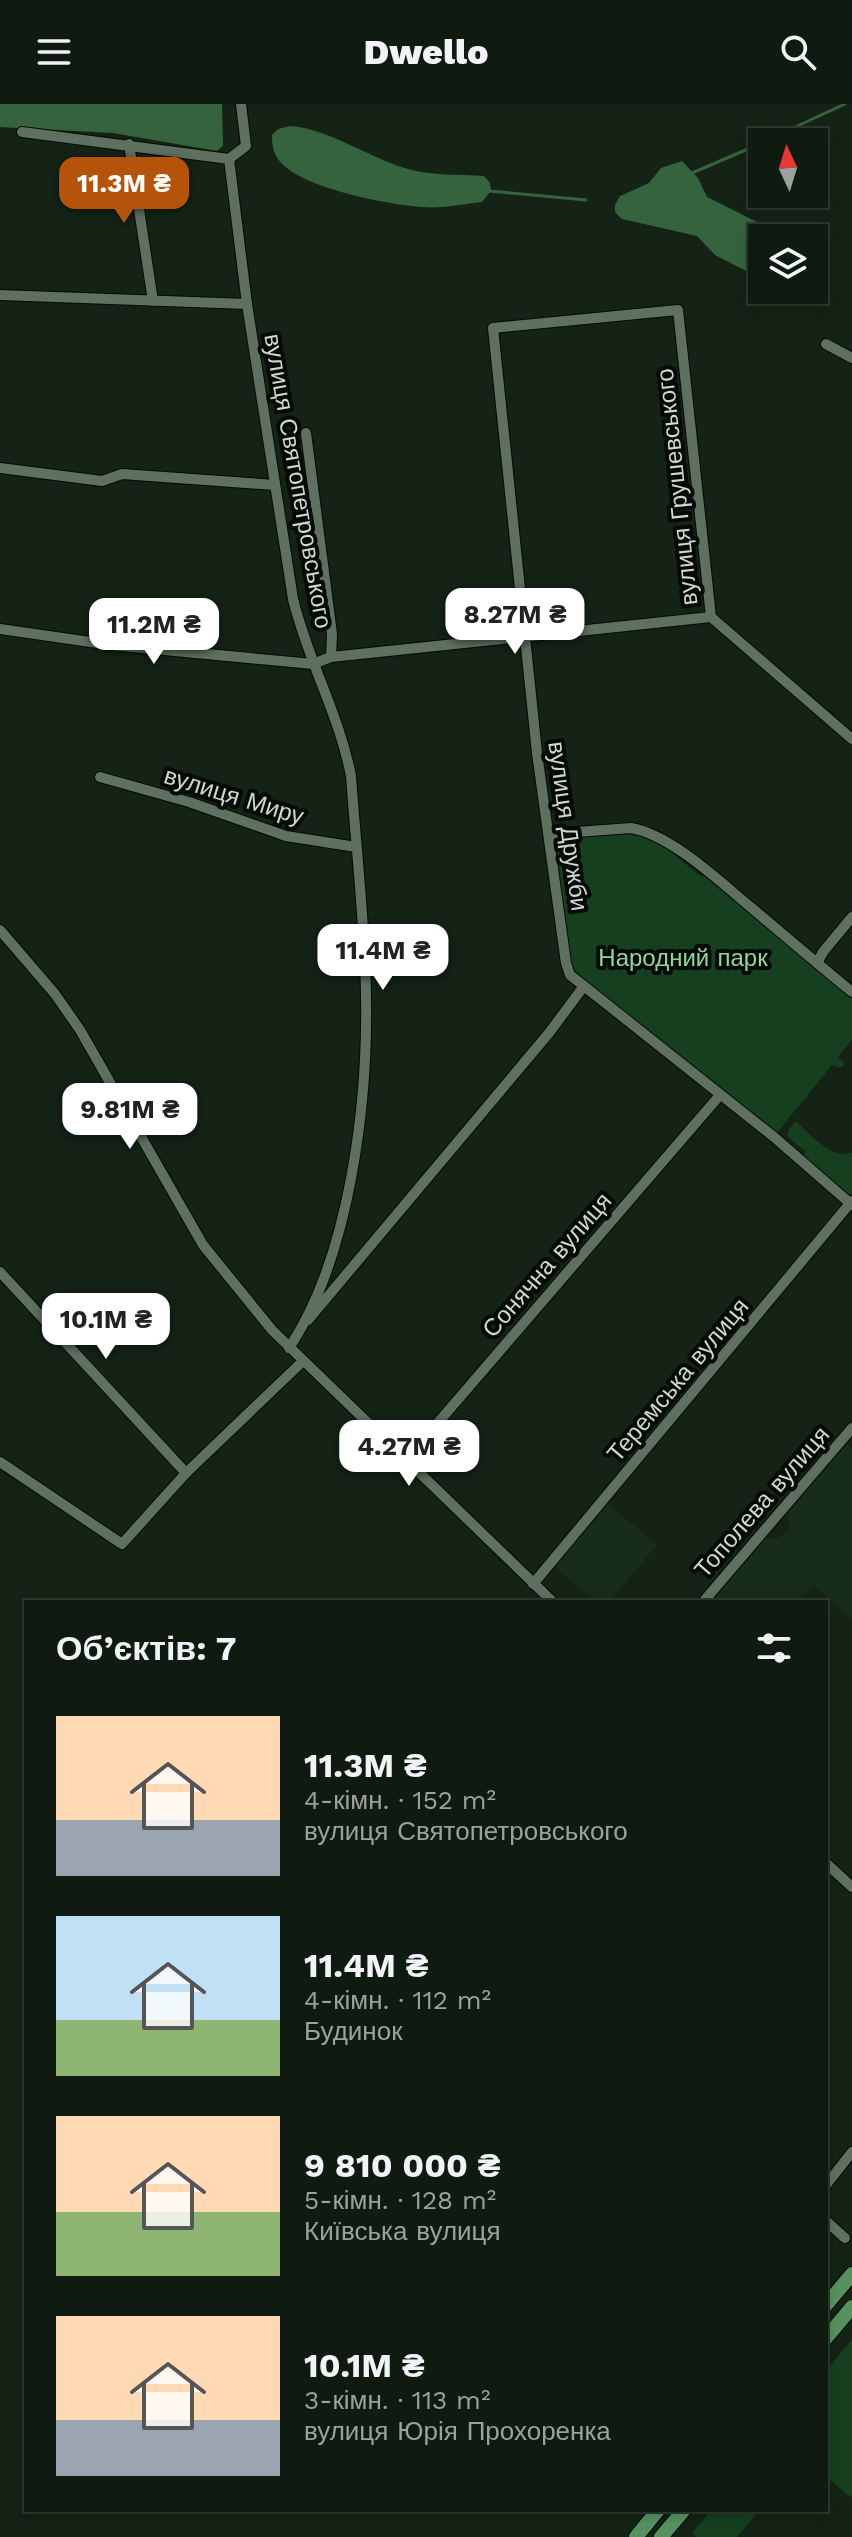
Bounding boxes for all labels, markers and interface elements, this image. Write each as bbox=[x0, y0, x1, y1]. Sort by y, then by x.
icon: menu bbox=[32, 30, 76, 74]
icon: search bbox=[776, 30, 820, 74]
text: Dwello bbox=[364, 31, 488, 73]
north arrow bbox=[748, 128, 828, 208]
map controls bbox=[748, 128, 828, 304]
pin: 11.3M ₴ bbox=[50, 157, 198, 225]
text: 11.3M ₴ bbox=[77, 168, 171, 198]
button: layers bbox=[748, 224, 828, 304]
street label: вулиця Святопетровського bbox=[258, 331, 338, 631]
street label: вулиця Грушевського bbox=[651, 367, 703, 607]
pin: 8.27M ₴ bbox=[441, 588, 589, 656]
pin: 11.2M ₴ bbox=[80, 598, 228, 666]
text: 8.27M ₴ bbox=[463, 599, 567, 629]
text: 11.2M ₴ bbox=[107, 609, 201, 639]
street label: вулиця Дружби bbox=[542, 739, 594, 913]
street label: вулиця Миру bbox=[161, 761, 307, 831]
pin: 11.4M ₴ bbox=[309, 924, 457, 992]
text: 11.4M ₴ bbox=[335, 935, 431, 965]
park label: Народний парк bbox=[598, 944, 768, 972]
pin: 9.81M ₴ bbox=[56, 1083, 204, 1151]
text: 9.81M ₴ bbox=[80, 1094, 180, 1124]
street label: Сонячна вулиця bbox=[477, 1187, 617, 1343]
pin: 10.1M ₴ bbox=[32, 1293, 180, 1361]
street label: Теремська вулиця bbox=[601, 1293, 755, 1467]
text: 10.1M ₴ bbox=[60, 1304, 152, 1334]
pin: 4.27M ₴ bbox=[335, 1420, 483, 1488]
street label: Тополева вулиця bbox=[689, 1421, 835, 1583]
text: 4.27M ₴ bbox=[357, 1431, 461, 1461]
icon: filters bbox=[752, 1626, 796, 1670]
text: Об’єктів: 7 bbox=[56, 1628, 236, 1668]
text: 11.3M ₴ bbox=[304, 1745, 427, 1785]
icon: home bbox=[120, 1748, 216, 1844]
text: 4-кімн. · 152 m² bbox=[304, 1785, 496, 1815]
text: вулиця Святопетровського bbox=[304, 1816, 628, 1846]
text: 11.4M ₴ bbox=[304, 1945, 428, 1985]
icon: home bbox=[120, 1948, 216, 2044]
text: 4-кімн. · 112 m² bbox=[304, 1985, 491, 2015]
text: Будинок bbox=[304, 2016, 403, 2046]
text: 9 810 000 ₴ bbox=[304, 2145, 500, 2185]
icon: home bbox=[120, 2148, 216, 2244]
text: 5-кімн. · 128 m² bbox=[304, 2185, 496, 2215]
text: Київська вулиця bbox=[304, 2216, 501, 2246]
text: 10.1M ₴ bbox=[304, 2345, 425, 2385]
icon: home bbox=[120, 2348, 216, 2444]
text: 3-кімн. · 113 m² bbox=[304, 2385, 490, 2415]
text: вулиця Юрія Прохоренка bbox=[304, 2416, 611, 2446]

